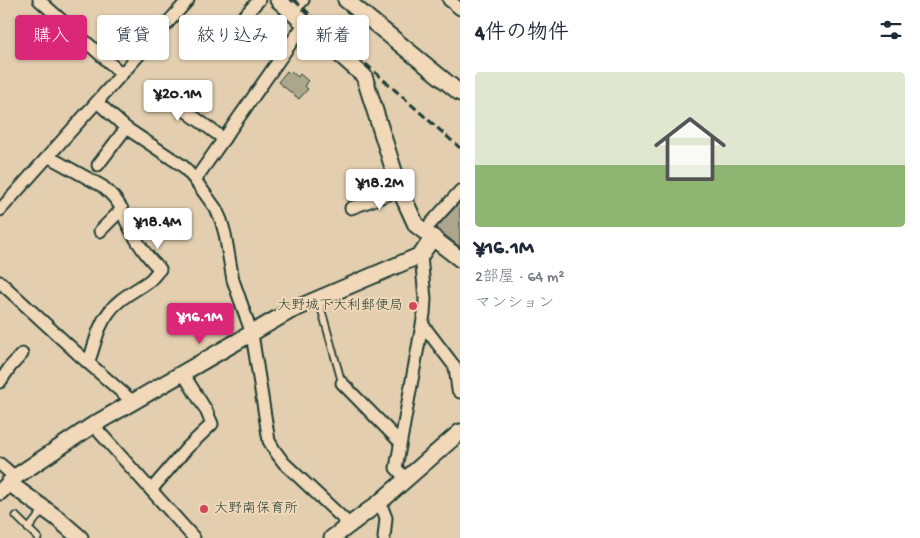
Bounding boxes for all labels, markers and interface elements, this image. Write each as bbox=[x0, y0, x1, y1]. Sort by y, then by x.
chip: 購入 bbox=[15, 15, 87, 60]
chip: 賃貸 bbox=[97, 15, 169, 60]
chip: 絞り込み bbox=[179, 15, 287, 60]
chip: 新着 bbox=[297, 15, 369, 60]
icon: filters bbox=[877, 16, 905, 44]
text: 4件の物件 bbox=[475, 22, 569, 47]
pin: ¥20.1M bbox=[137, 80, 219, 122]
text: ¥20.1M bbox=[155, 86, 201, 105]
icon: home bbox=[645, 104, 735, 194]
pin: ¥18.2M bbox=[339, 168, 421, 211]
text: ¥18.2M bbox=[357, 175, 403, 194]
pin: ¥18.4M bbox=[117, 208, 199, 250]
text: ¥18.4M bbox=[135, 214, 181, 233]
text: ¥16.1M bbox=[475, 237, 534, 262]
text: 2部屋 · 64 m² bbox=[475, 269, 565, 288]
text: マンション bbox=[475, 295, 554, 314]
place label: 大野城下大利郵便局 bbox=[277, 298, 403, 315]
marker: 大野城下大利郵便局 bbox=[407, 300, 419, 312]
pin: ¥16.1M bbox=[159, 302, 241, 345]
text: ¥16.1M bbox=[178, 309, 222, 328]
place label: 大野南保育所 bbox=[214, 501, 298, 518]
marker: 大野南保育所 bbox=[198, 503, 210, 515]

